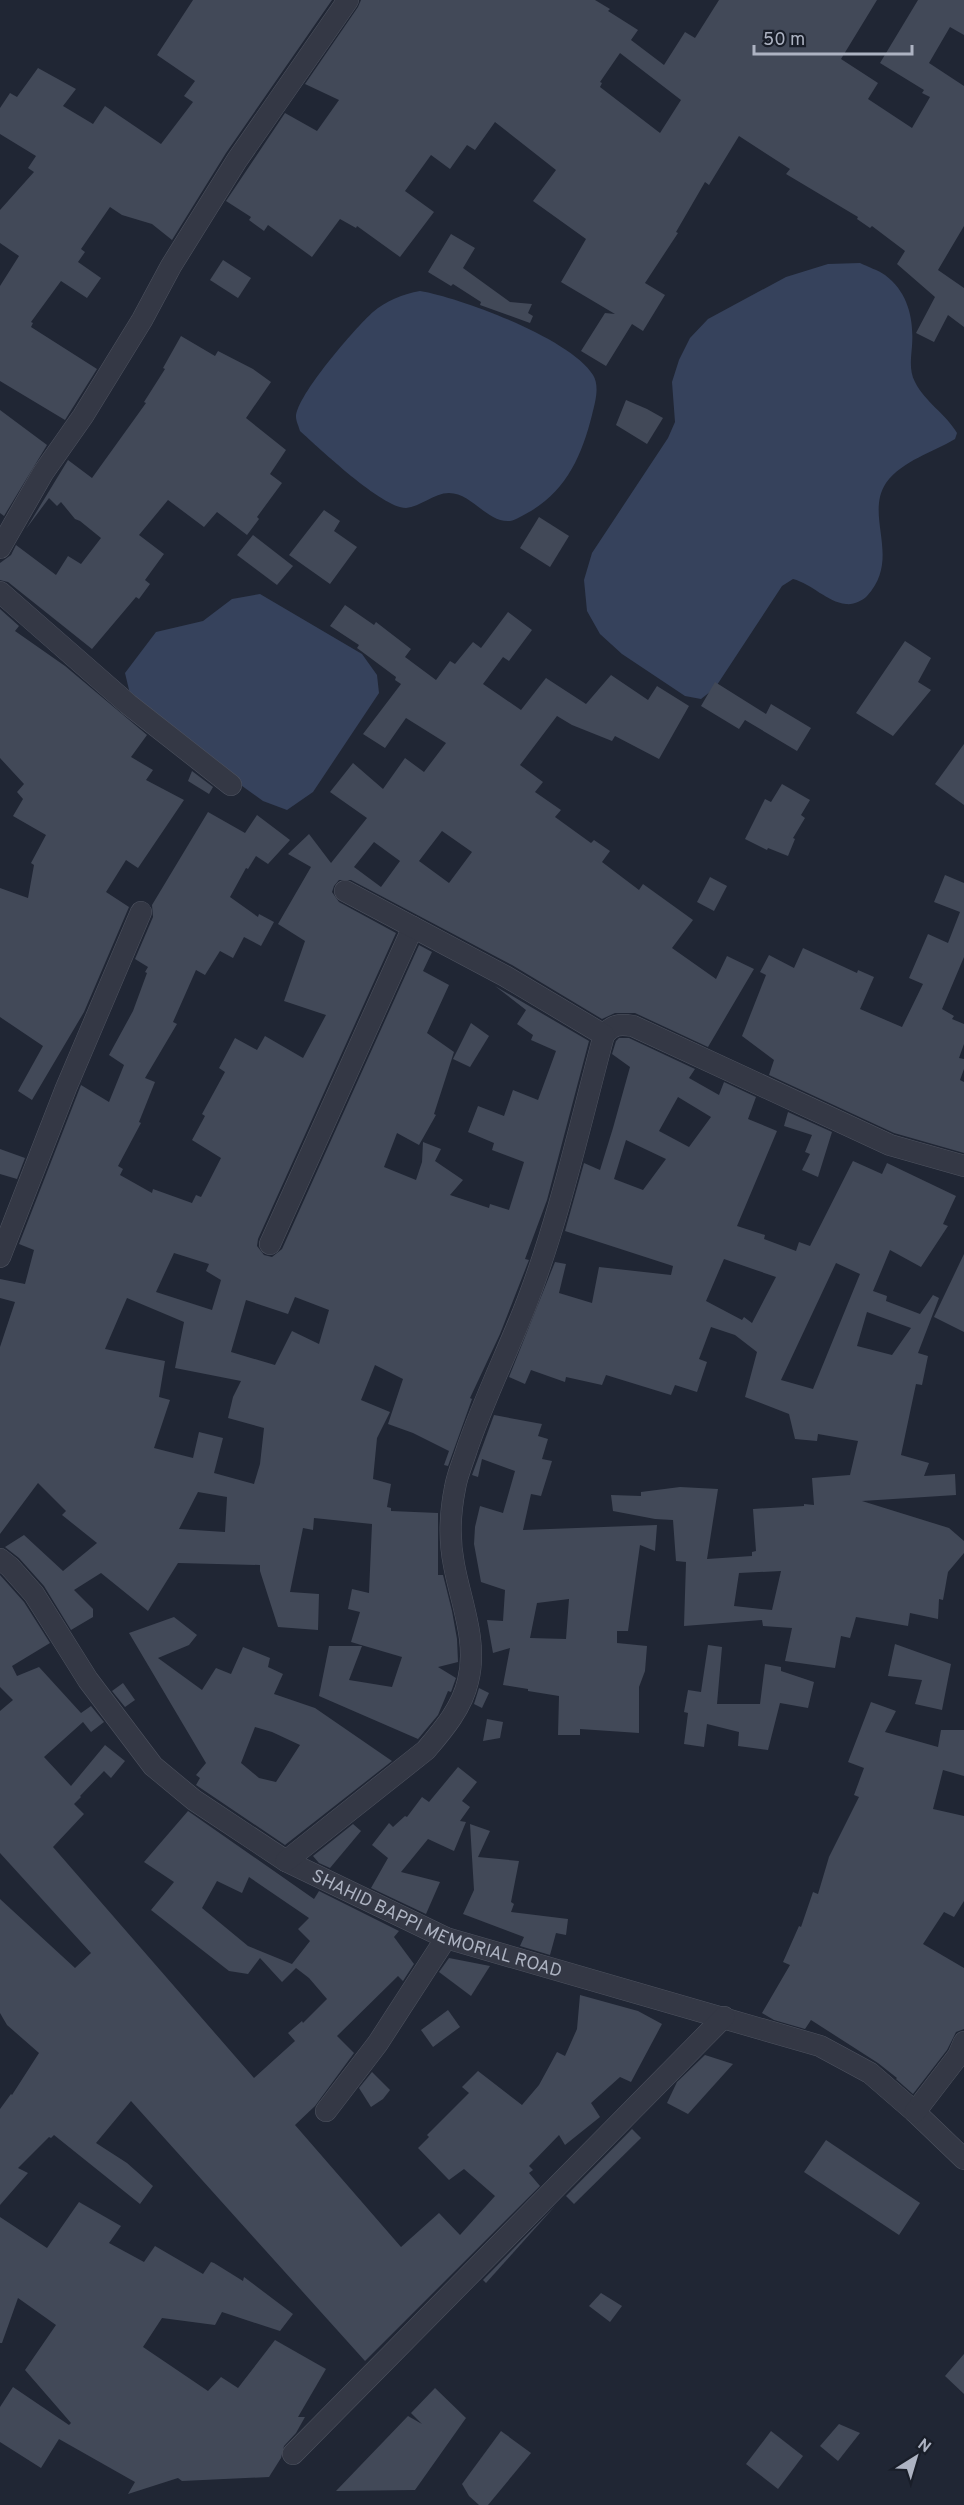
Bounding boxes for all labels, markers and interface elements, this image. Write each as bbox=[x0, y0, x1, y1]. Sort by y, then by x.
scale bar bbox=[754, 18, 912, 56]
text: 50 m bbox=[763, 29, 805, 52]
street label: SHAHID BAPPI MEMORIAL ROAD bbox=[308, 1865, 564, 1984]
north arrow bbox=[886, 2427, 946, 2487]
text: N bbox=[913, 2435, 934, 2458]

